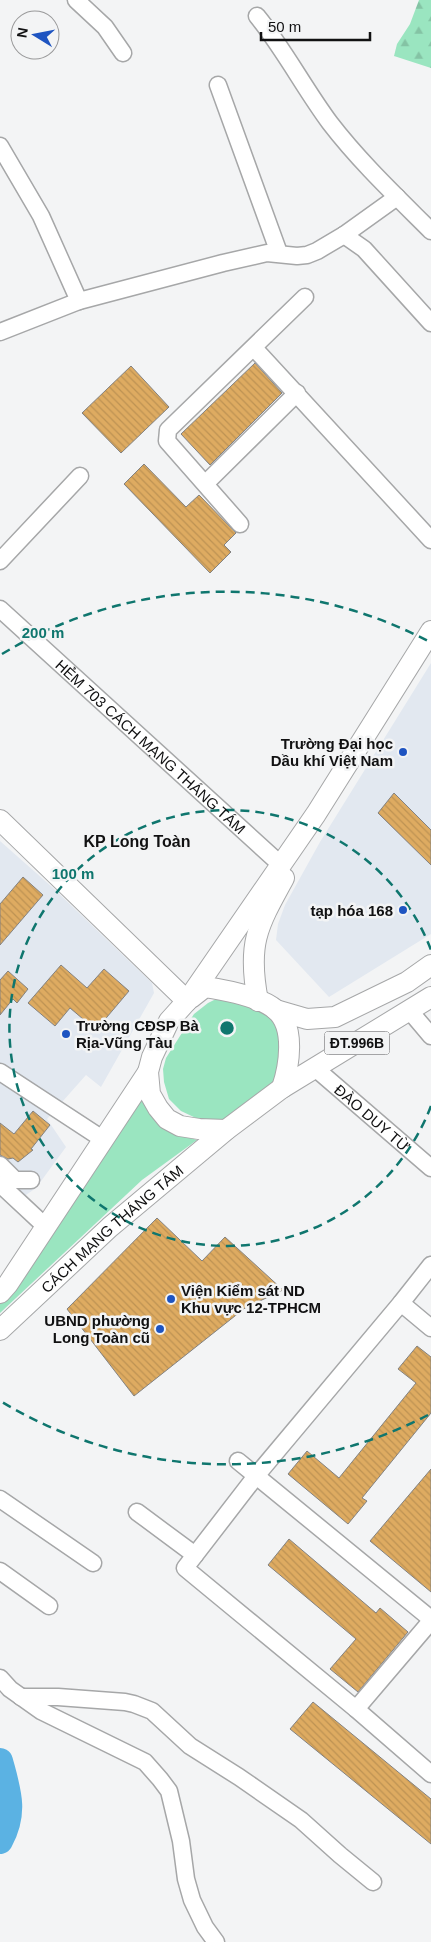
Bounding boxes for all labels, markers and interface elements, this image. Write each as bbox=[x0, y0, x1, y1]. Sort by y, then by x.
north arrow bbox=[10, 10, 60, 60]
scale bar bbox=[261, 10, 370, 42]
text: 50 m bbox=[268, 18, 301, 35]
text: N bbox=[13, 26, 31, 39]
text: 200 m bbox=[22, 624, 64, 641]
street label: HẺM 703 CÁCH MẠNG THÁNG TÁM bbox=[52, 656, 249, 837]
place label: Trường Đại học Dầu khí Việt Nam bbox=[271, 735, 393, 769]
marker: Trường Đại học Dầu khí Việt Nam bbox=[397, 746, 409, 758]
district label: KP Long Toàn bbox=[84, 833, 190, 850]
text: 100 m bbox=[52, 865, 94, 882]
place label: tạp hóa 168 bbox=[310, 902, 393, 919]
marker: tạp hóa 168 bbox=[397, 904, 409, 916]
place label: Trường CĐSP Bà Rịa-Vũng Tàu bbox=[76, 1017, 200, 1051]
centre of rings bbox=[218, 1019, 236, 1037]
marker: Trường CĐSP Bà Rịa-Vũng Tàu bbox=[60, 1028, 72, 1040]
road number: ĐT.996B bbox=[324, 1032, 390, 1054]
street label: ĐÀO DUY TỪ bbox=[331, 1080, 414, 1155]
street label: CÁCH MẠNG THÁNG TÁM bbox=[37, 1161, 186, 1296]
place label: Viện Kiểm sát ND Khu vực 12-TPHCM bbox=[181, 1282, 321, 1316]
marker: Viện Kiểm sát ND Khu vực 12-TPHCM bbox=[165, 1293, 177, 1305]
place label: UBND phường Long Toàn cũ bbox=[44, 1312, 150, 1346]
marker: UBND phường Long Toàn cũ bbox=[154, 1323, 166, 1335]

